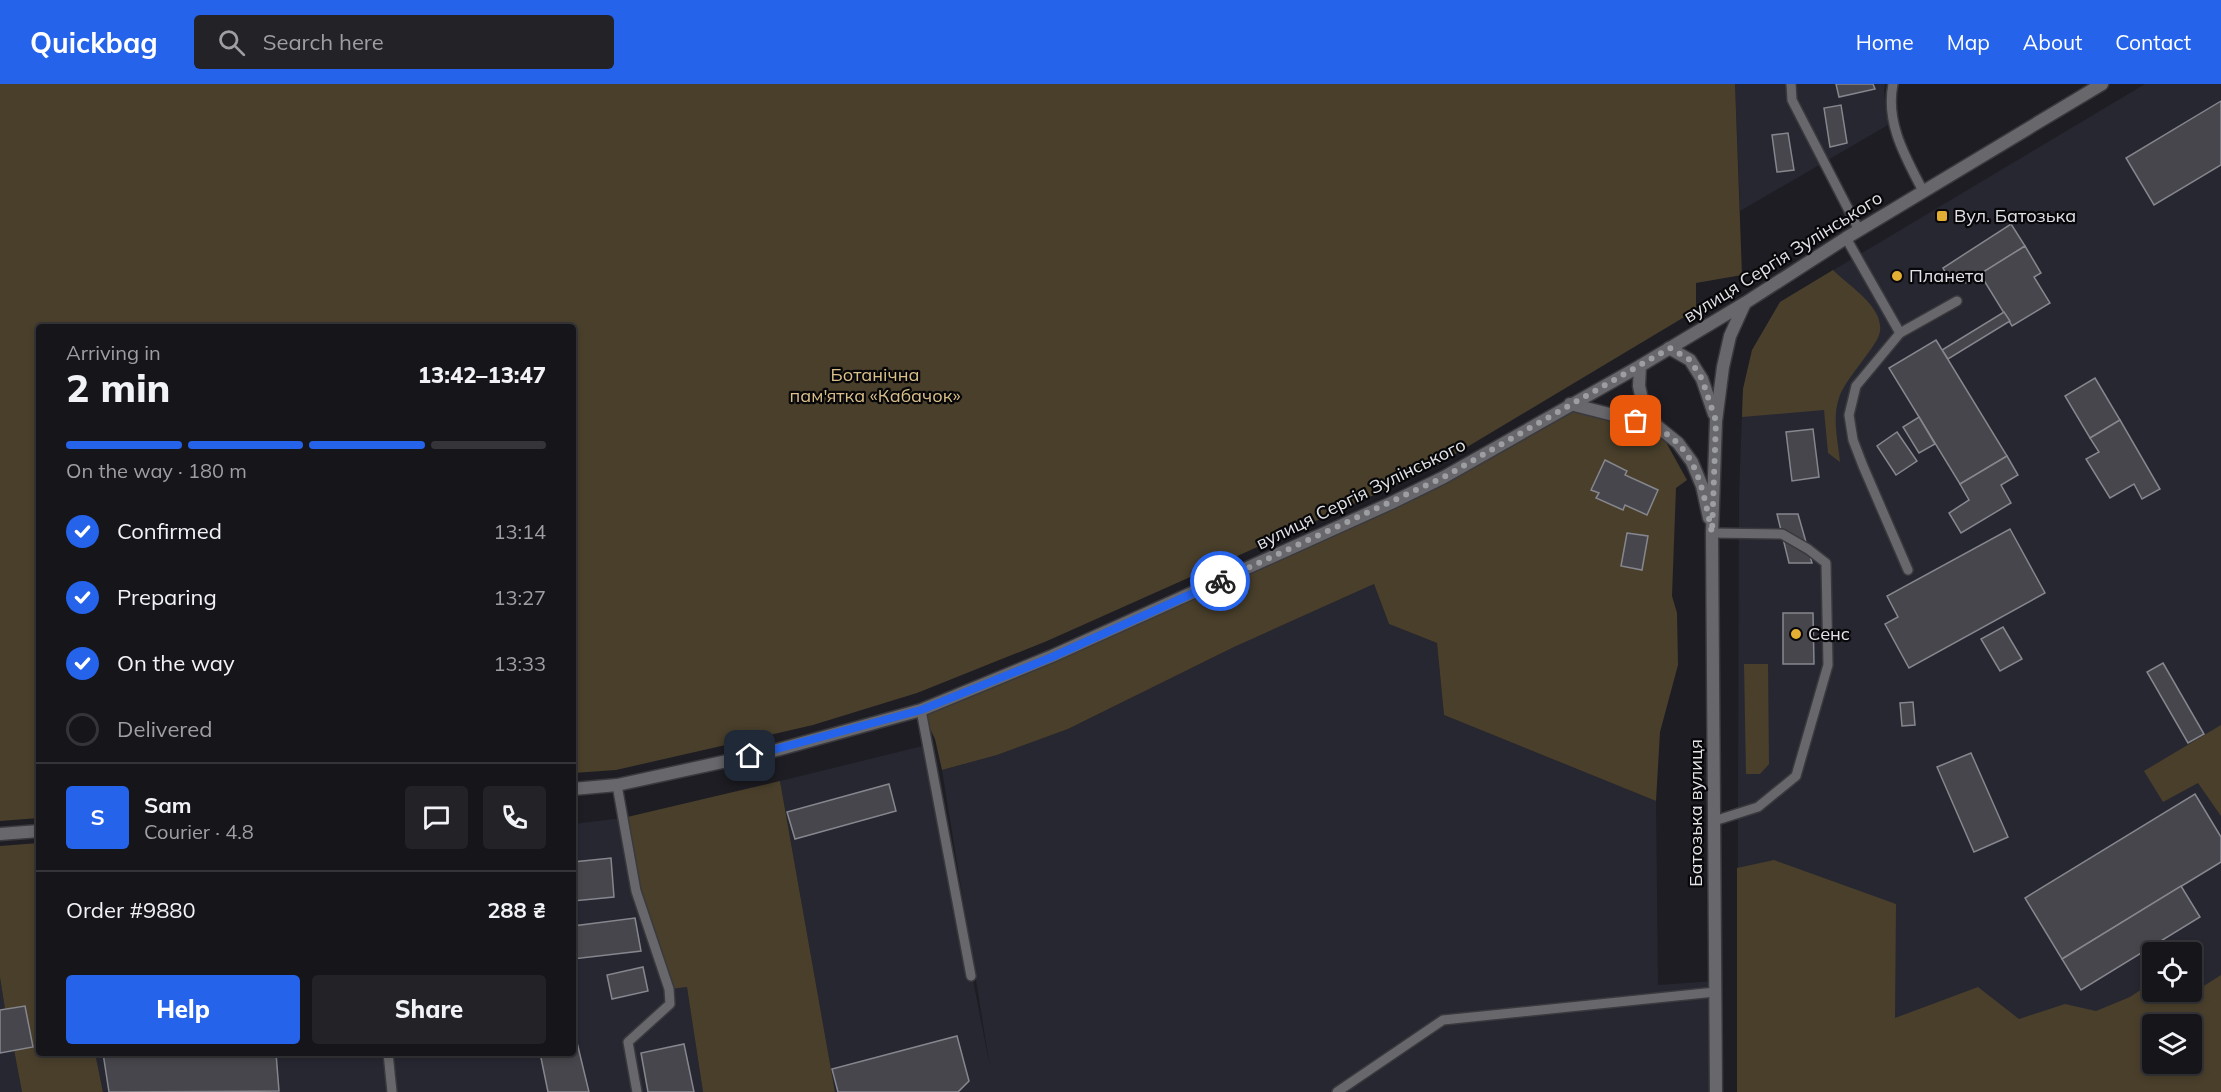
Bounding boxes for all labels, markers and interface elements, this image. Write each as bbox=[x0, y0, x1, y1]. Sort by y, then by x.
search box bbox=[194, 15, 614, 69]
text: Quickbag bbox=[30, 25, 158, 60]
icon: search bbox=[215, 26, 248, 59]
text: Search here bbox=[263, 28, 384, 56]
text: Home bbox=[1856, 29, 1914, 55]
text: Map bbox=[1947, 29, 1990, 55]
text: About bbox=[2023, 29, 2082, 55]
text: Contact bbox=[2115, 29, 2191, 55]
street label: вулиця Сергія Зулінського bbox=[1679, 186, 1887, 327]
place label: Вул. Батозька bbox=[1954, 204, 2076, 227]
marker: Вул. Батозька bbox=[1935, 209, 1949, 223]
place label: Планета bbox=[1909, 264, 1984, 287]
marker: Планета bbox=[1890, 269, 1904, 283]
text: Arriving in bbox=[66, 340, 161, 365]
text: 13:42–13:47 bbox=[418, 361, 546, 389]
text: 2 min bbox=[66, 363, 171, 412]
park label: Ботанічна пам'ятка «Кабачок» bbox=[790, 363, 960, 407]
pin bbox=[1610, 395, 1661, 446]
icon: bag bbox=[1619, 404, 1652, 437]
street label: вулиця Сергія Зулінського bbox=[1252, 433, 1469, 554]
text: On the way · 180 m bbox=[66, 458, 247, 483]
icon: check bbox=[66, 515, 99, 548]
text: Confirmed bbox=[117, 517, 222, 545]
text: 13:14 bbox=[493, 519, 546, 544]
courier bbox=[1190, 551, 1250, 611]
icon: bike bbox=[1204, 565, 1237, 598]
icon: check bbox=[66, 581, 99, 614]
text: Preparing bbox=[117, 583, 217, 611]
text: 13:27 bbox=[493, 585, 546, 610]
place label: Сенс bbox=[1808, 622, 1850, 645]
marker: Сенс bbox=[1789, 627, 1803, 641]
icon: check bbox=[66, 647, 99, 680]
text: On the way bbox=[117, 649, 235, 677]
text: 13:33 bbox=[493, 651, 546, 676]
text: Delivered bbox=[117, 715, 212, 743]
pin bbox=[724, 730, 775, 781]
icon: home bbox=[733, 739, 766, 772]
street label: Батозька вулиця bbox=[1684, 739, 1707, 887]
button: chat bbox=[405, 786, 468, 849]
button: phone bbox=[483, 786, 546, 849]
text: Sam bbox=[144, 791, 192, 819]
text: S bbox=[90, 803, 105, 831]
text: Courier · 4.8 bbox=[144, 819, 254, 844]
text: Order #9880 bbox=[66, 896, 196, 924]
text: 288 ₴ bbox=[487, 896, 546, 924]
map controls bbox=[2142, 942, 2202, 1074]
button: locate bbox=[2142, 942, 2202, 1002]
button: Help bbox=[66, 975, 300, 1044]
button: Share bbox=[312, 975, 546, 1044]
button: layers bbox=[2142, 1014, 2202, 1074]

